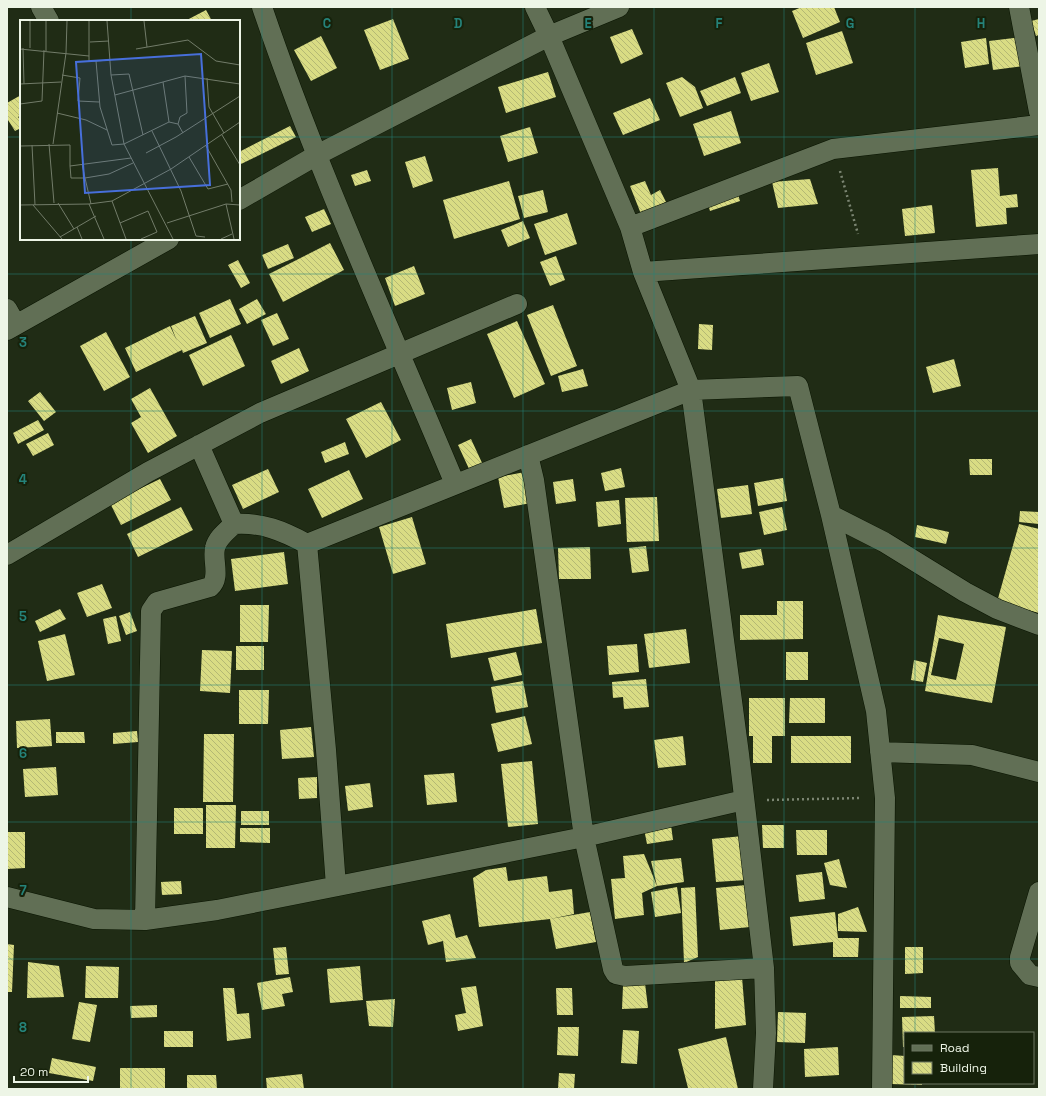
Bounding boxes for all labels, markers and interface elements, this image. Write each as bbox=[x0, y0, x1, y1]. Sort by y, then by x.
text: C bbox=[323, 15, 331, 32]
text: D bbox=[454, 15, 463, 32]
text: E bbox=[584, 15, 592, 32]
text: F bbox=[716, 15, 723, 32]
text: G bbox=[846, 15, 854, 32]
text: H bbox=[977, 15, 985, 32]
inset map bbox=[20, 20, 240, 240]
text: 3 bbox=[19, 334, 27, 351]
text: 4 bbox=[19, 471, 27, 488]
text: 5 bbox=[19, 608, 27, 625]
text: 6 bbox=[19, 745, 27, 762]
text: 7 bbox=[19, 882, 27, 899]
text: 8 bbox=[19, 1019, 27, 1036]
legend bbox=[904, 1032, 1034, 1084]
text: Road bbox=[940, 1040, 969, 1056]
scale bar bbox=[14, 1058, 88, 1084]
text: Building bbox=[940, 1060, 987, 1076]
text: 20 m bbox=[20, 1064, 48, 1080]

